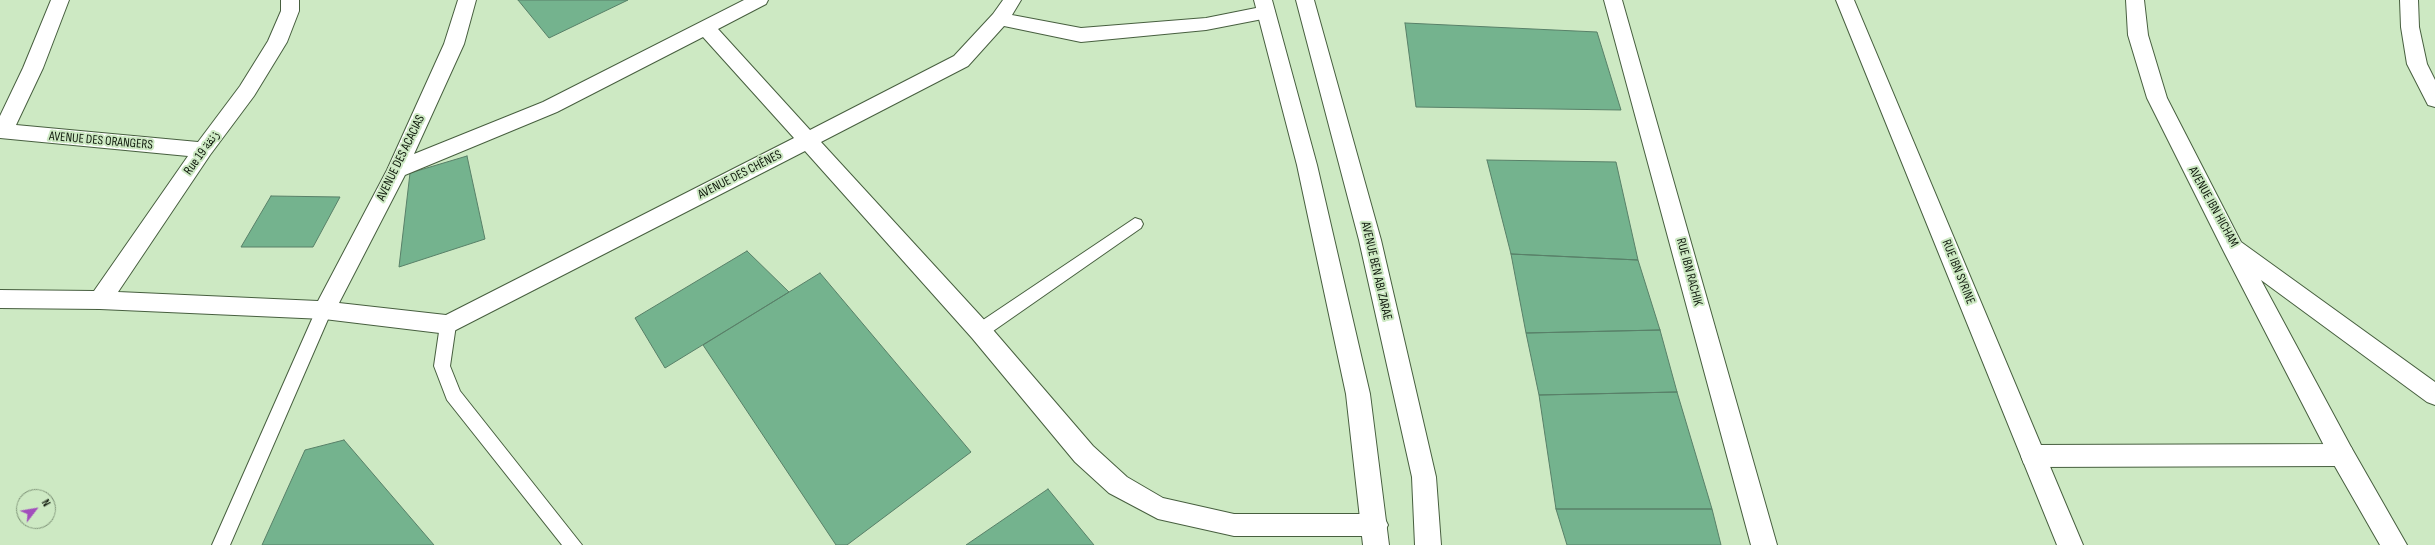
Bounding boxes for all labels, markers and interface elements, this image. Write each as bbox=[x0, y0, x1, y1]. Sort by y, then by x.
street label: AVENUE DES ACACIAS bbox=[373, 113, 429, 203]
street label: Rue 19 زنقة bbox=[181, 128, 223, 178]
street label: AVENUE DES ORANGERS bbox=[48, 129, 154, 153]
street label: AVENUE DES CHÊNES bbox=[695, 147, 785, 203]
street label: AVENUE IBN HICHAM bbox=[2185, 164, 2241, 250]
street label: AVENUE BEN ABI ZARAE bbox=[1357, 220, 1395, 322]
street label: RUE IBN RACHIK bbox=[1672, 236, 1706, 308]
street label: RUE IBN SYRINE bbox=[1938, 237, 1978, 307]
north arrow bbox=[16, 489, 56, 529]
text: N bbox=[39, 497, 53, 509]

